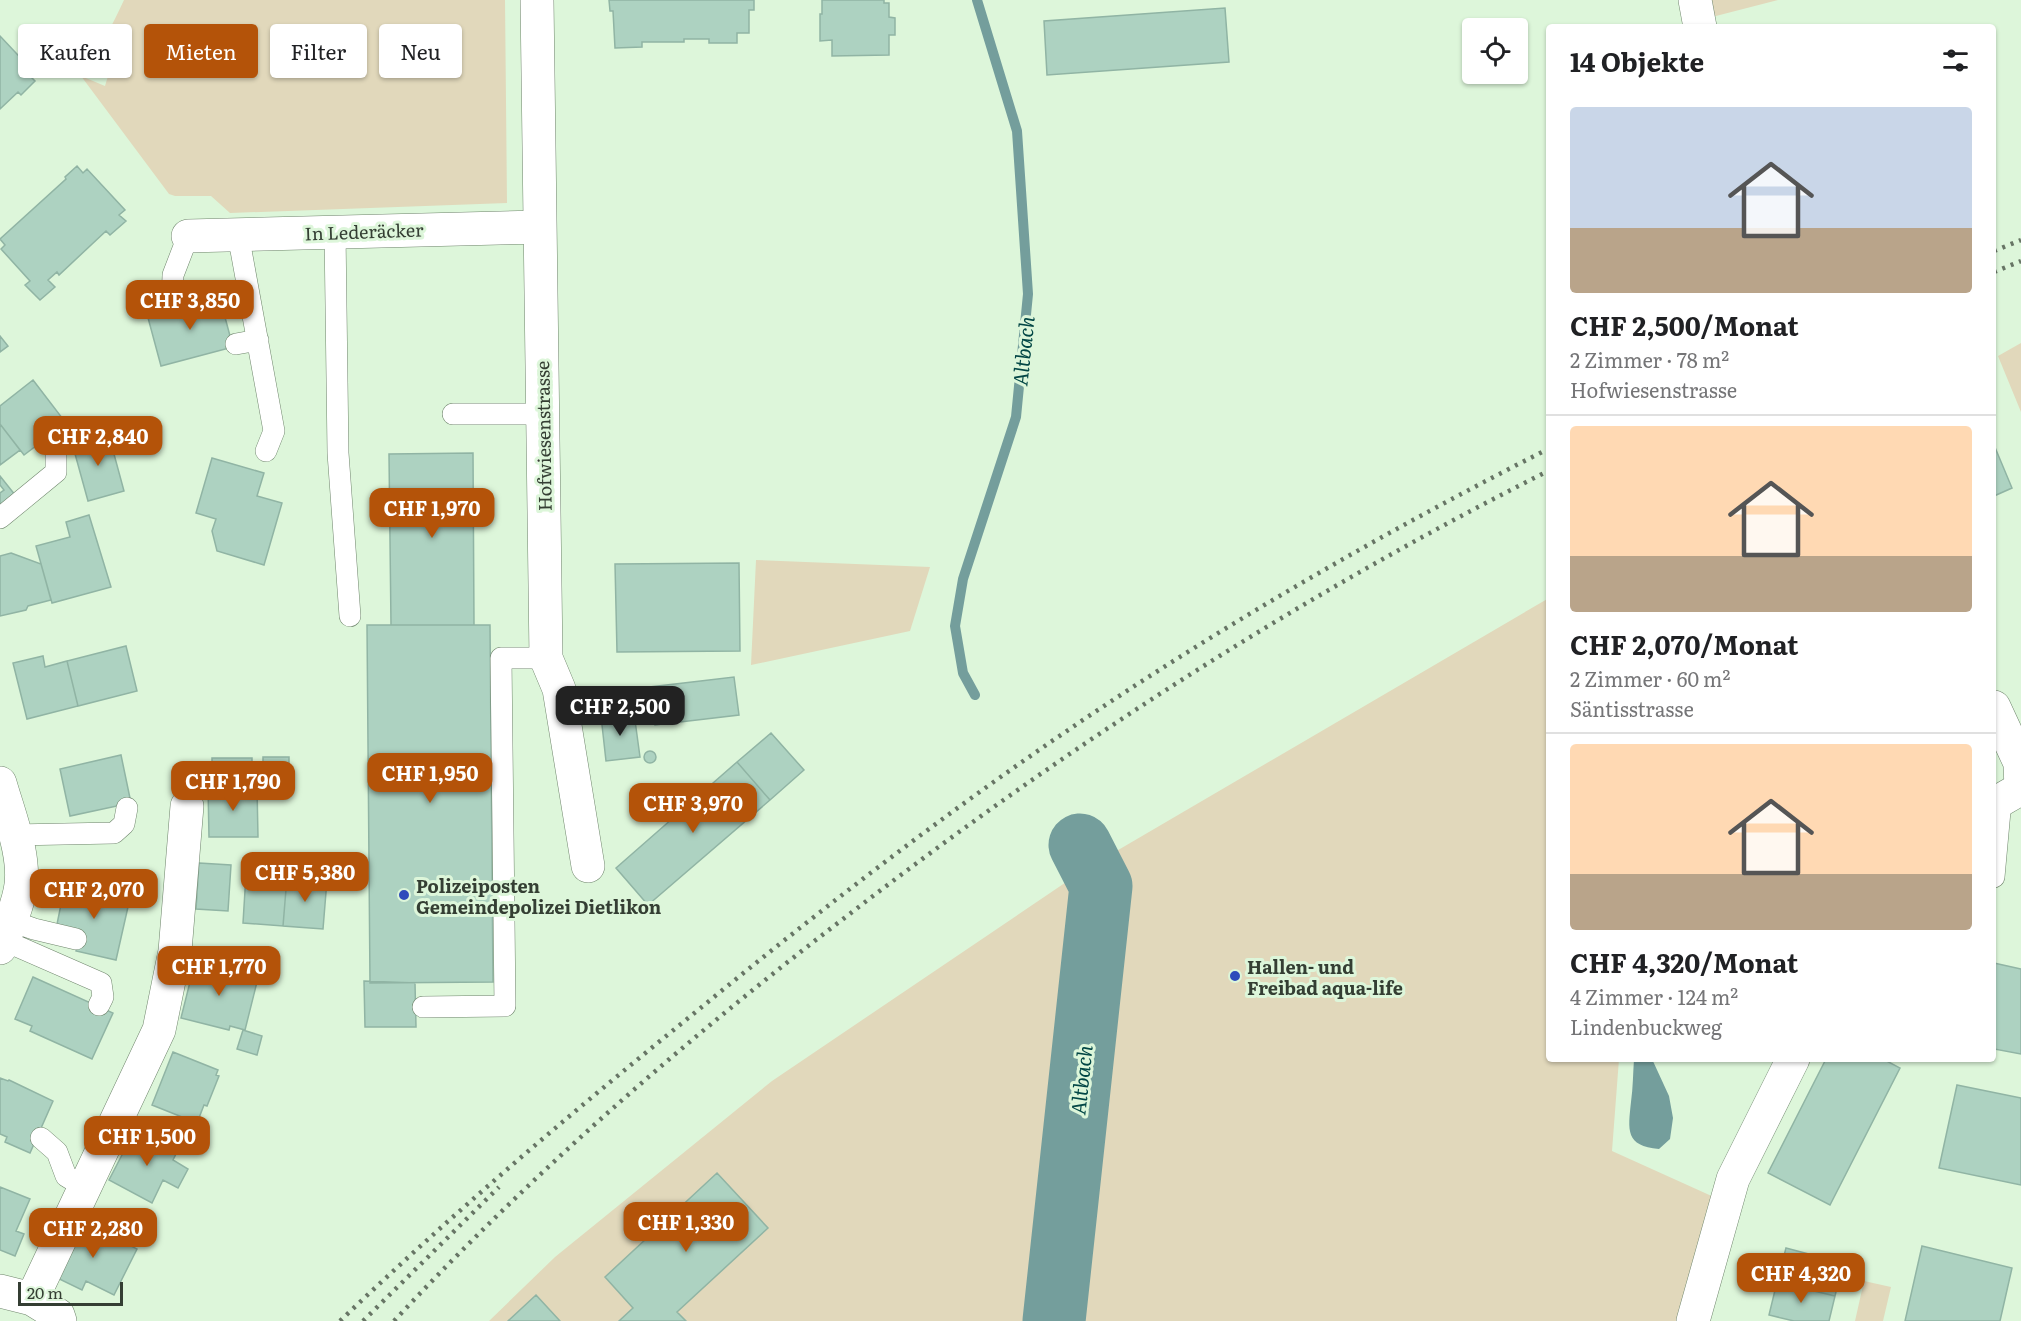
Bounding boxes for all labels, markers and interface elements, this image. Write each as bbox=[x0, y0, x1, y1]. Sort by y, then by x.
map controls bbox=[1462, 18, 1528, 84]
button: locate bbox=[1462, 18, 1528, 84]
chip: Kaufen bbox=[18, 24, 132, 78]
chip: Mieten bbox=[144, 24, 258, 78]
chip: Filter bbox=[270, 24, 367, 78]
chip: Neu bbox=[379, 24, 462, 78]
text: 14 Objekte bbox=[1570, 41, 1704, 80]
icon: filters bbox=[1939, 44, 1972, 77]
icon: home bbox=[1717, 146, 1825, 254]
street label: In Lederäcker bbox=[304, 215, 424, 247]
pin: CHF 3,850 bbox=[121, 280, 259, 331]
text: CHF 3,850 bbox=[140, 284, 240, 314]
text: CHF 2,500/Monat bbox=[1570, 305, 1799, 344]
water label: Altbach bbox=[1003, 314, 1041, 387]
text: 2 Zimmer · 78 m² bbox=[1570, 344, 1729, 374]
street label: Hofwiesenstrasse bbox=[528, 361, 558, 511]
text: Hofwiesenstrasse bbox=[1570, 374, 1737, 404]
pin: CHF 2,840 bbox=[29, 416, 167, 467]
text: CHF 2,840 bbox=[47, 420, 149, 450]
icon: home bbox=[1717, 465, 1825, 573]
pin: CHF 1,970 bbox=[363, 488, 501, 539]
text: CHF 1,970 bbox=[383, 492, 481, 522]
text: CHF 2,070/Monat bbox=[1570, 624, 1798, 663]
text: 2 Zimmer · 60 m² bbox=[1570, 663, 1730, 693]
pin: CHF 2,500 bbox=[551, 686, 689, 737]
text: CHF 2,500 bbox=[570, 690, 670, 720]
text: Säntisstrasse bbox=[1570, 693, 1694, 723]
pin: CHF 1,950 bbox=[361, 753, 499, 804]
text: CHF 1,950 bbox=[381, 757, 479, 787]
pin: CHF 1,790 bbox=[164, 761, 302, 812]
text: CHF 1,790 bbox=[185, 765, 281, 795]
pin: CHF 3,970 bbox=[624, 783, 762, 834]
icon: home bbox=[1717, 783, 1825, 891]
text: CHF 3,970 bbox=[643, 787, 743, 817]
pin: CHF 5,380 bbox=[236, 852, 374, 903]
text: CHF 5,380 bbox=[255, 856, 355, 886]
pin: CHF 2,070 bbox=[25, 869, 163, 920]
place label: Polizeiposten Gemeindepolizei Dietlikon bbox=[416, 872, 662, 920]
text: CHF 2,070 bbox=[44, 873, 144, 903]
marker: Polizeiposten Gemeindepolizei Dietlikon bbox=[397, 888, 411, 902]
text: CHF 4,320/Monat bbox=[1570, 942, 1798, 981]
pin: CHF 1,770 bbox=[150, 946, 288, 997]
text: CHF 1,770 bbox=[171, 950, 267, 980]
place label: Hallen- und Freibad aqua-life bbox=[1247, 953, 1403, 1001]
marker: Hallen- und Freibad aqua-life bbox=[1228, 969, 1242, 983]
text: 4 Zimmer · 124 m² bbox=[1570, 981, 1738, 1011]
text: Lindenbuckweg bbox=[1570, 1011, 1722, 1041]
water label: Altbach bbox=[1061, 1043, 1099, 1116]
pin: CHF 1,500 bbox=[78, 1116, 216, 1167]
text: CHF 1,500 bbox=[98, 1120, 196, 1150]
pin: CHF 1,330 bbox=[617, 1202, 755, 1253]
text: CHF 1,330 bbox=[638, 1206, 734, 1236]
pin: CHF 2,280 bbox=[24, 1208, 162, 1259]
text: CHF 2,280 bbox=[43, 1212, 143, 1242]
pin: CHF 4,320 bbox=[1732, 1253, 1870, 1304]
text: CHF 4,320 bbox=[1751, 1257, 1851, 1287]
scale bar bbox=[18, 1279, 123, 1306]
text: 20 m bbox=[27, 1280, 63, 1304]

